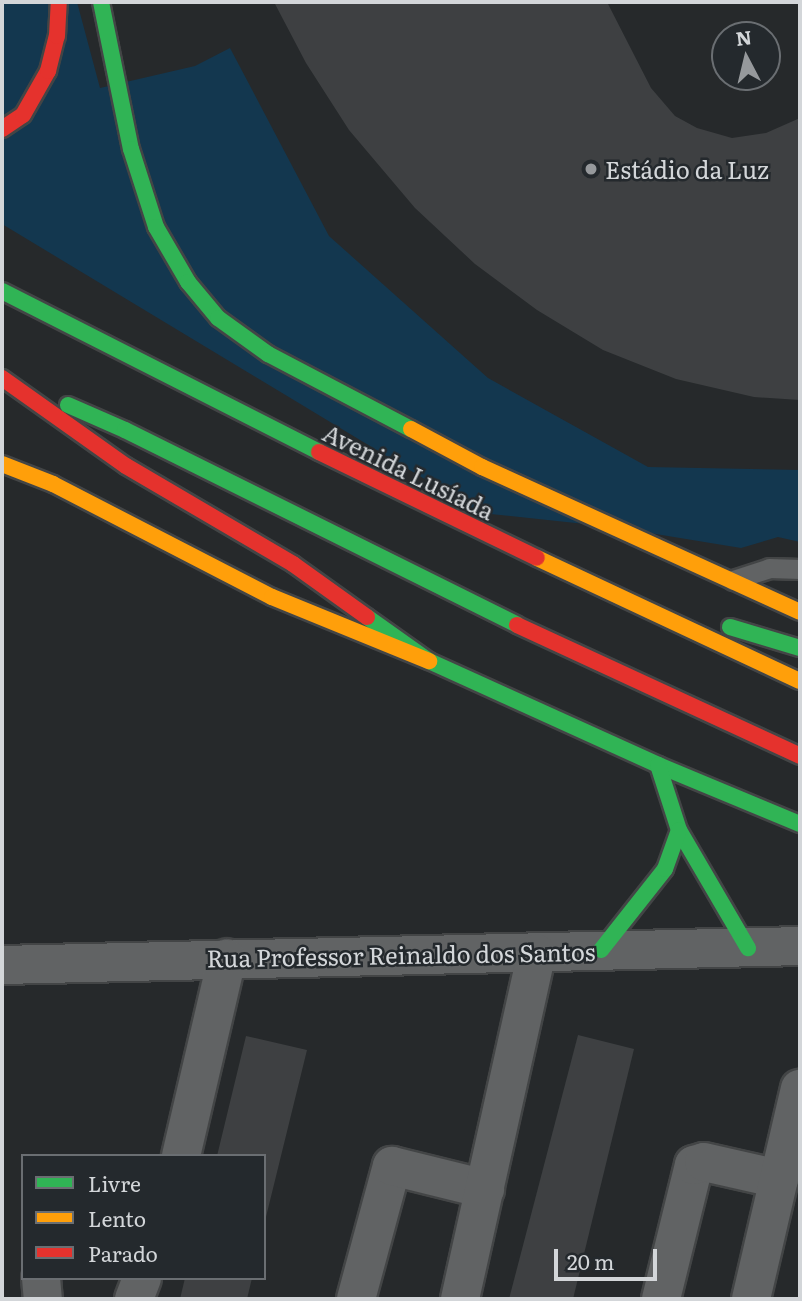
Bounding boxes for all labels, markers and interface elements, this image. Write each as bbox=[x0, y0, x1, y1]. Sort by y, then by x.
north arrow bbox=[711, 21, 781, 91]
text: N bbox=[734, 22, 753, 52]
place label: Estádio da Luz bbox=[605, 155, 769, 183]
marker: Estádio da Luz bbox=[583, 161, 599, 177]
street label: Avenida Lusíada bbox=[319, 417, 499, 525]
street label: Rua Professor Reinaldo dos Santos bbox=[206, 936, 596, 972]
legend bbox=[21, 1154, 266, 1280]
text: Livre bbox=[88, 1167, 141, 1198]
text: Lento bbox=[88, 1202, 146, 1233]
scale bar bbox=[557, 1234, 660, 1278]
text: Parado bbox=[88, 1237, 158, 1268]
text: 20 m bbox=[567, 1245, 614, 1276]

